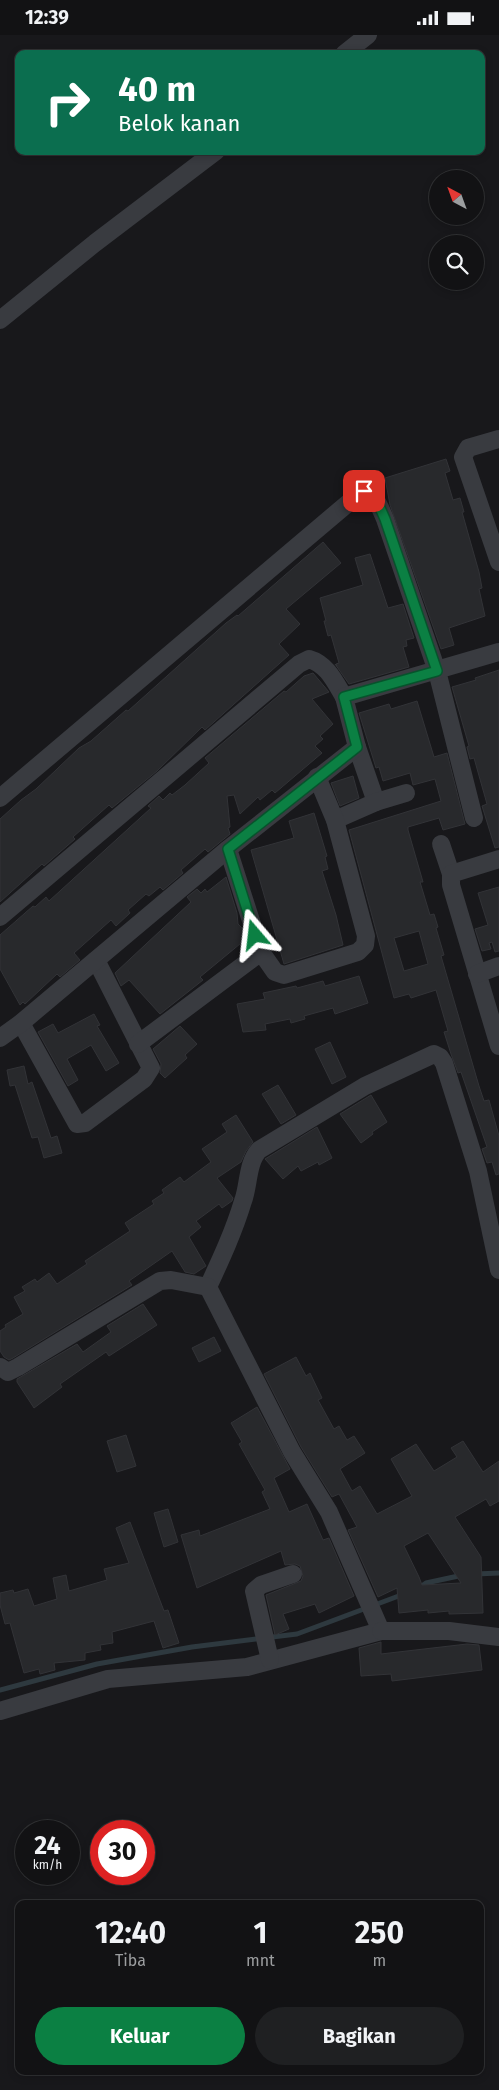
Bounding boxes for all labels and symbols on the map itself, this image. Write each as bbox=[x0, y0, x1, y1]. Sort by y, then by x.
north arrow bbox=[429, 170, 484, 225]
pin bbox=[343, 470, 385, 512]
position arrow bbox=[228, 908, 280, 960]
speed limit sign: 30 bbox=[90, 1820, 155, 1885]

